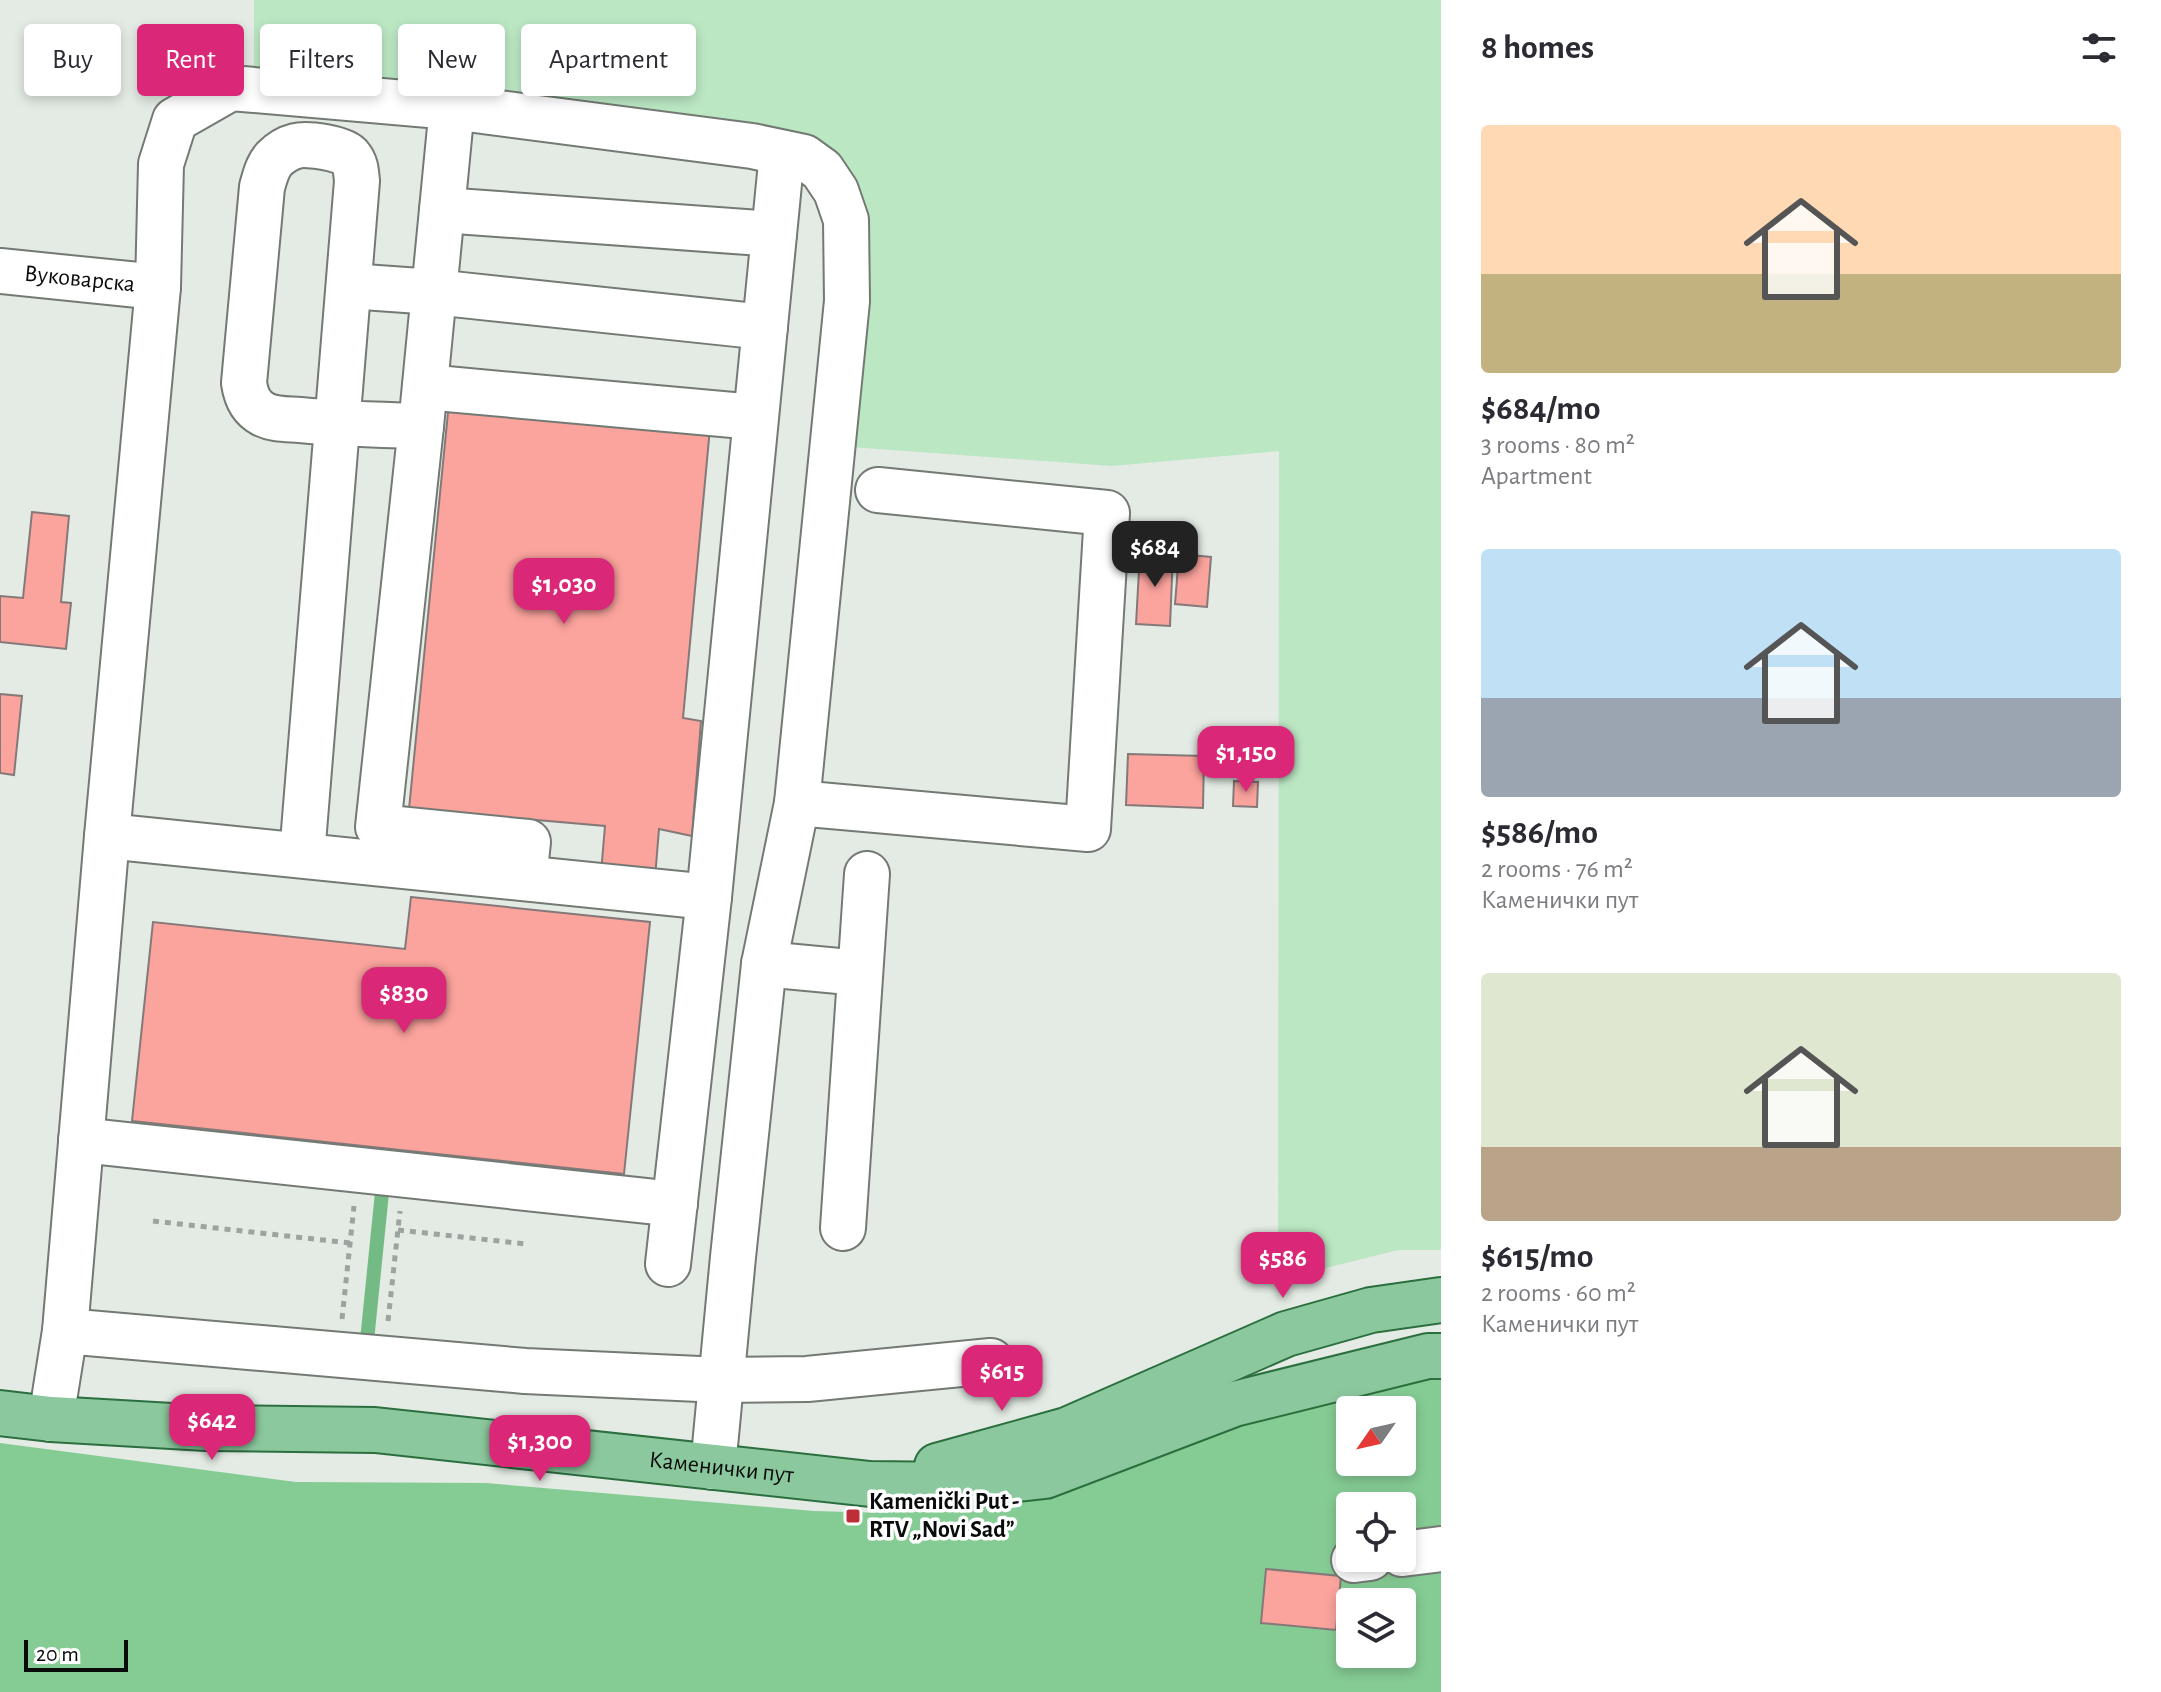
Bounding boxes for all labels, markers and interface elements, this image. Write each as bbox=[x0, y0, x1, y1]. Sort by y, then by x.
chip: Buy bbox=[24, 24, 121, 96]
chip: Rent bbox=[137, 24, 244, 96]
chip: Filters bbox=[260, 24, 382, 96]
chip: New bbox=[398, 24, 505, 96]
chip: Apartment bbox=[521, 24, 696, 96]
icon: filters bbox=[2077, 26, 2121, 70]
text: 8 homes bbox=[1481, 31, 1594, 65]
icon: home bbox=[1729, 177, 1873, 321]
street label: Вуковарска bbox=[23, 262, 136, 297]
text: $684/mo bbox=[1481, 392, 1600, 426]
text: 3 rooms · 80 m² bbox=[1481, 432, 1635, 458]
text: Apartment bbox=[1481, 463, 1592, 489]
pin: $684 bbox=[1108, 521, 1202, 589]
text: $684 bbox=[1130, 534, 1180, 560]
pin: $1,030 bbox=[499, 558, 629, 626]
text: $1,030 bbox=[531, 571, 597, 597]
icon: home bbox=[1729, 601, 1873, 745]
pin: $1,150 bbox=[1181, 726, 1311, 794]
text: $1,150 bbox=[1215, 739, 1277, 765]
text: $586/mo bbox=[1481, 816, 1598, 850]
text: 2 rooms · 76 m² bbox=[1481, 856, 1633, 882]
text: Каменички пут bbox=[1481, 887, 1638, 913]
pin: $830 bbox=[357, 967, 451, 1035]
text: $830 bbox=[379, 980, 429, 1006]
icon: home bbox=[1729, 1025, 1873, 1169]
pin: $586 bbox=[1236, 1232, 1330, 1300]
text: $615/mo bbox=[1481, 1240, 1594, 1274]
text: $586 bbox=[1259, 1245, 1307, 1271]
text: 2 rooms · 60 m² bbox=[1481, 1280, 1636, 1306]
text: Каменички пут bbox=[1481, 1311, 1638, 1337]
pin: $615 bbox=[955, 1345, 1049, 1413]
text: $615 bbox=[980, 1358, 1024, 1384]
pin: $642 bbox=[165, 1394, 259, 1462]
north arrow bbox=[1336, 1396, 1416, 1476]
map controls bbox=[1336, 1396, 1416, 1668]
text: $642 bbox=[187, 1407, 237, 1433]
pin: $1,300 bbox=[475, 1415, 605, 1483]
text: $1,300 bbox=[507, 1428, 573, 1454]
street label: Каменички пут bbox=[648, 1448, 795, 1488]
place label: Kamenički Put - RTV „Novi Sad” bbox=[869, 1490, 1019, 1542]
button: locate bbox=[1336, 1492, 1416, 1572]
marker: Kamenički Put - RTV „Novi Sad” bbox=[844, 1507, 862, 1525]
button: layers bbox=[1336, 1588, 1416, 1668]
scale bar bbox=[24, 1636, 128, 1672]
text: 20 m bbox=[36, 1643, 79, 1665]

